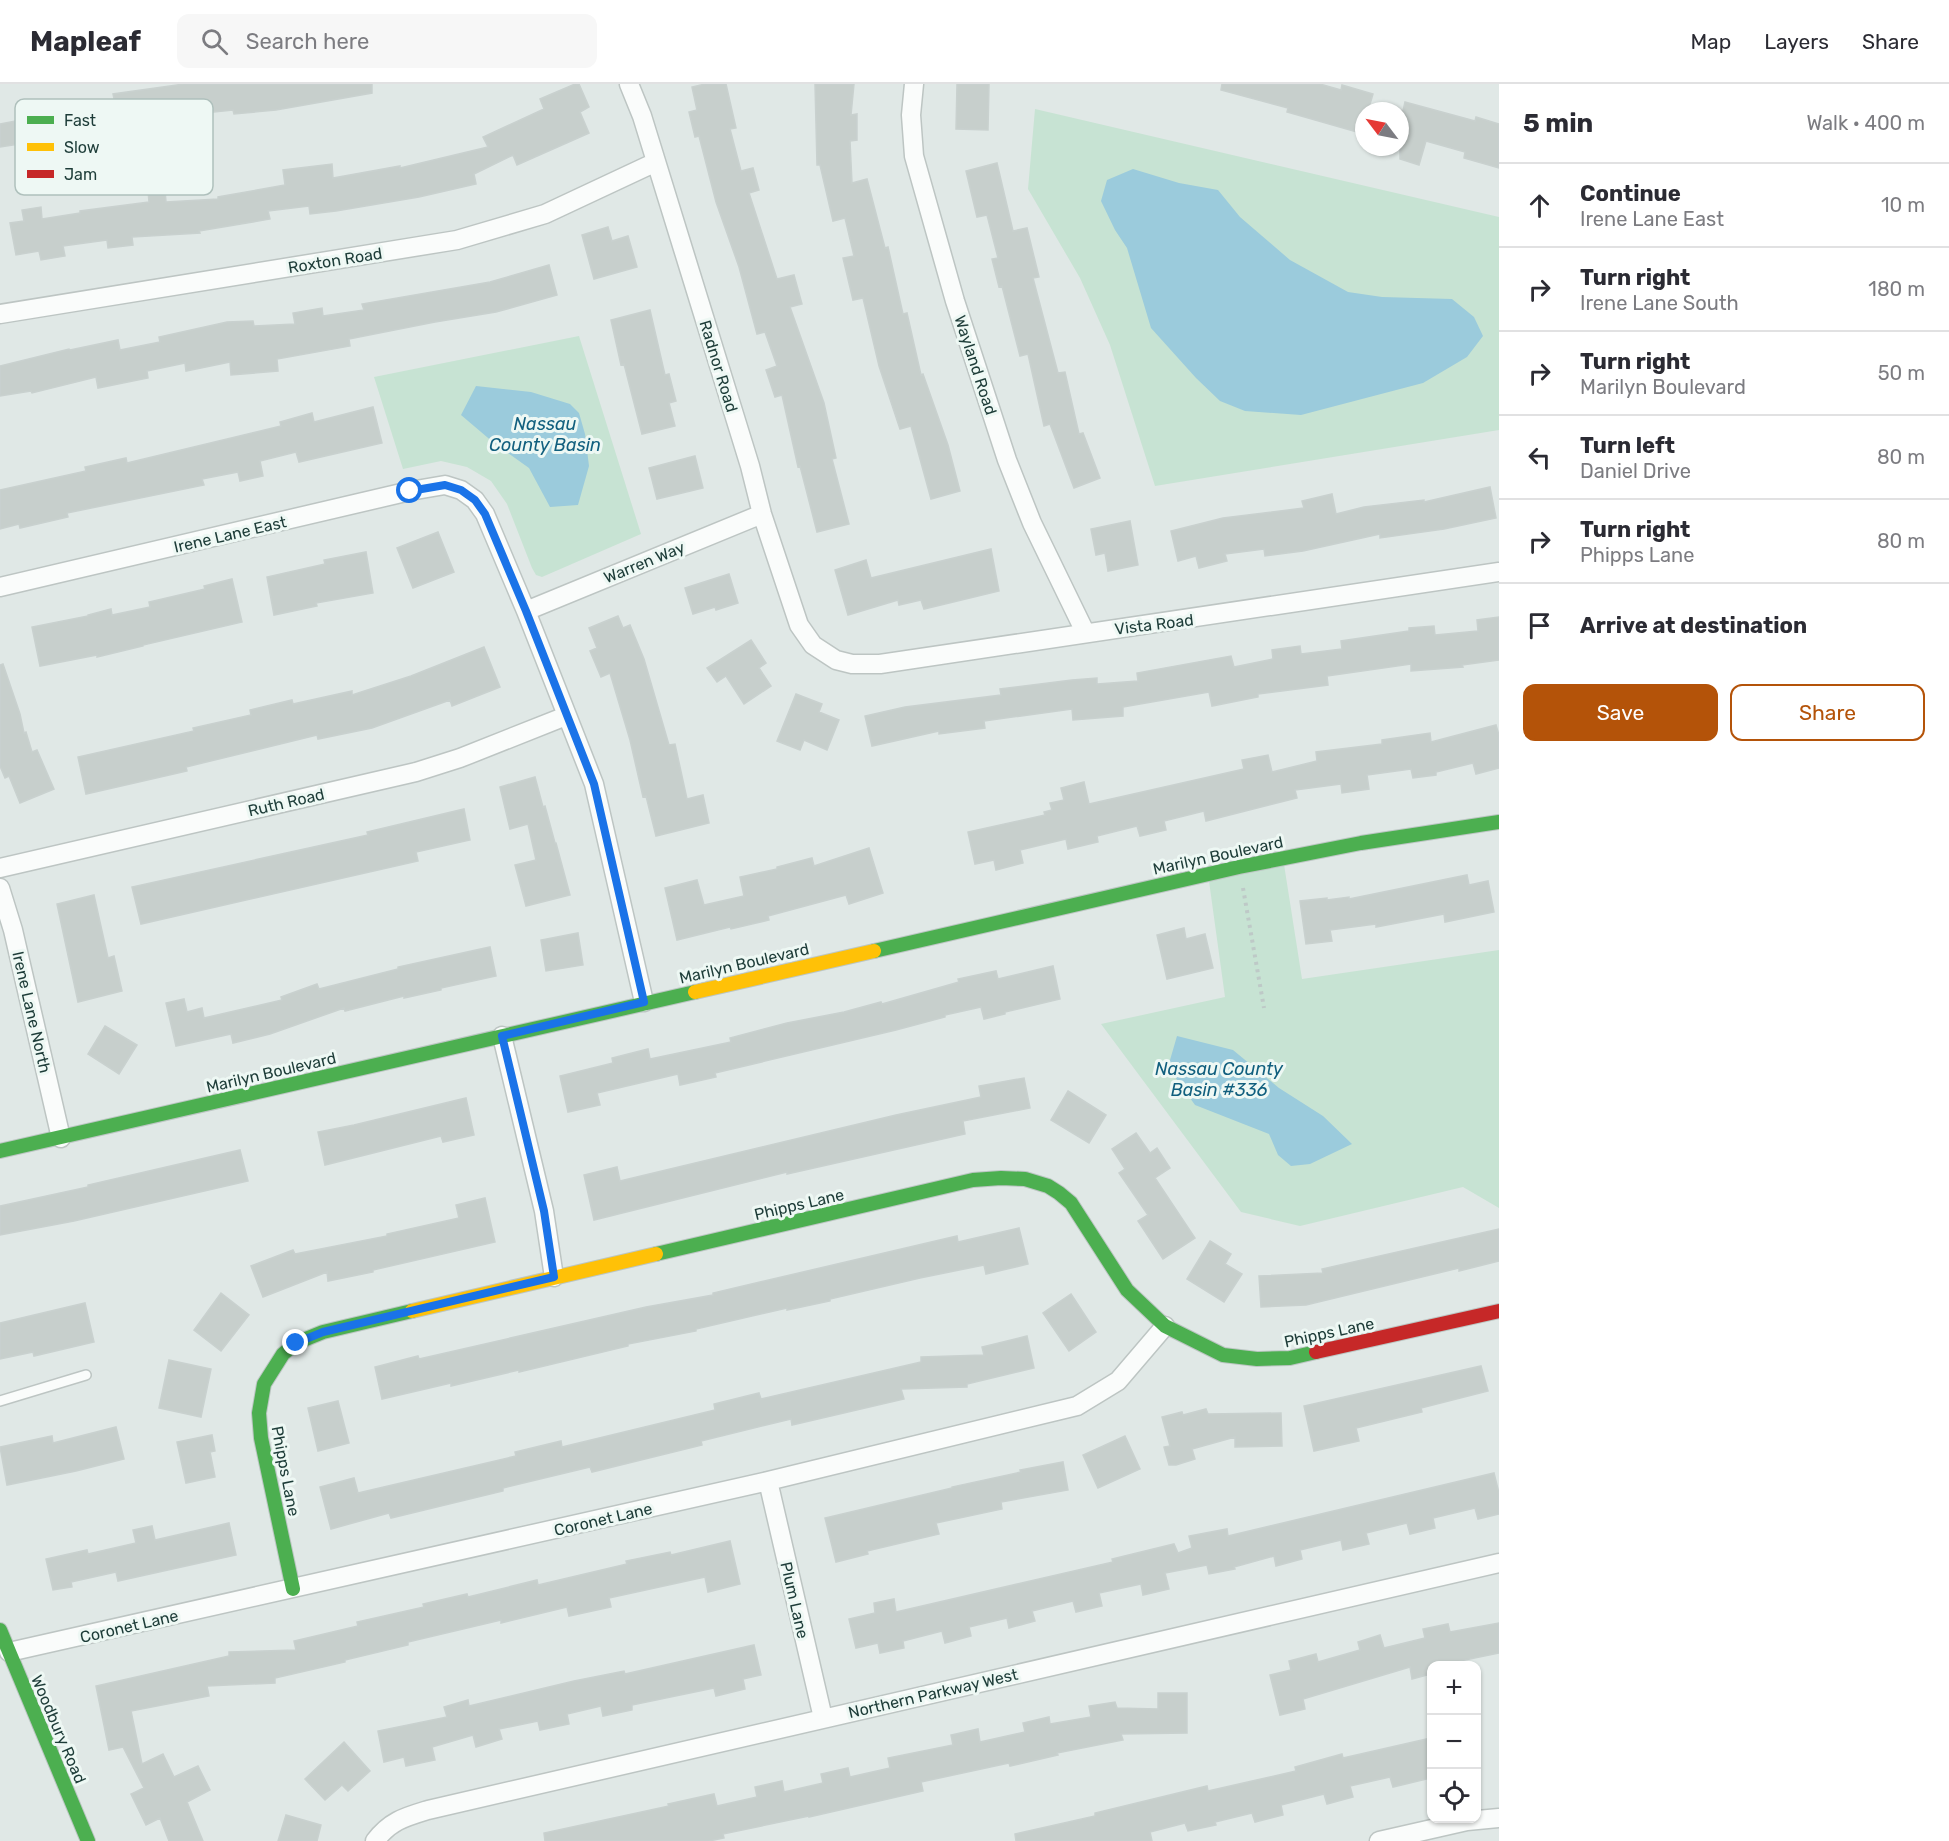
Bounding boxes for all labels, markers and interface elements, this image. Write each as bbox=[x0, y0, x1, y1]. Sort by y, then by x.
search box bbox=[177, 14, 597, 68]
text: Mapleaf bbox=[30, 25, 141, 58]
icon: search bbox=[198, 25, 231, 58]
text: Search here bbox=[246, 28, 369, 55]
text: Map bbox=[1690, 29, 1731, 54]
text: Layers bbox=[1764, 29, 1829, 54]
text: Share bbox=[1862, 29, 1919, 54]
legend bbox=[15, 99, 213, 195]
north arrow bbox=[1355, 102, 1409, 156]
text: 5 min bbox=[1523, 108, 1593, 139]
text: Fast bbox=[64, 111, 96, 130]
text: Walk · 400 m bbox=[1806, 111, 1925, 135]
text: Slow bbox=[64, 138, 100, 157]
text: Jam bbox=[64, 165, 97, 184]
text: Continue bbox=[1580, 180, 1681, 207]
icon: ahead bbox=[1523, 189, 1556, 222]
text: 10 m bbox=[1881, 193, 1925, 217]
text: Irene Lane East bbox=[1580, 207, 1724, 231]
street label: Roxton Road bbox=[287, 244, 383, 277]
text: Turn right bbox=[1580, 264, 1690, 291]
icon: right bbox=[1523, 273, 1556, 306]
text: 180 m bbox=[1868, 277, 1925, 301]
text: Irene Lane South bbox=[1580, 291, 1739, 315]
street label: Wayland Road bbox=[950, 313, 1001, 417]
street label: Radnor Road bbox=[696, 318, 742, 414]
text: Turn right bbox=[1580, 348, 1690, 375]
icon: right bbox=[1523, 357, 1556, 390]
text: 50 m bbox=[1878, 361, 1925, 385]
text: Marilyn Boulevard bbox=[1580, 375, 1746, 399]
water label: Nassau County Basin bbox=[489, 413, 601, 456]
text: Turn left bbox=[1580, 432, 1675, 459]
icon: left bbox=[1523, 441, 1556, 474]
text: 80 m bbox=[1877, 445, 1925, 469]
text: Daniel Drive bbox=[1580, 459, 1691, 483]
route start bbox=[396, 477, 422, 503]
street label: Irene Lane East bbox=[172, 512, 288, 557]
text: Turn right bbox=[1580, 516, 1690, 543]
icon: right bbox=[1523, 525, 1556, 558]
text: 80 m bbox=[1877, 529, 1925, 553]
street label: Warren Way bbox=[601, 538, 688, 587]
text: Phipps Lane bbox=[1580, 543, 1694, 567]
icon: arrive bbox=[1523, 609, 1556, 642]
street label: Vista Road bbox=[1114, 610, 1195, 639]
text: Arrive at destination bbox=[1580, 612, 1807, 639]
button: Save bbox=[1523, 684, 1718, 741]
button: Share bbox=[1730, 684, 1925, 741]
street label: Ruth Road bbox=[246, 784, 326, 821]
street label: Marilyn Boulevard bbox=[1151, 832, 1285, 879]
street label: Marilyn Boulevard bbox=[677, 939, 811, 988]
street label: Irene Lane North bbox=[8, 949, 55, 1075]
street label: Marilyn Boulevard bbox=[204, 1048, 338, 1097]
water label: Nassau County Basin #336 bbox=[1155, 1058, 1284, 1101]
street label: Phipps Lane bbox=[752, 1185, 846, 1224]
street label: Phipps Lane bbox=[1282, 1314, 1376, 1351]
route end bbox=[282, 1329, 308, 1355]
street label: Phipps Lane bbox=[267, 1424, 304, 1518]
street label: Coronet Lane bbox=[552, 1499, 654, 1540]
street label: Plum Lane bbox=[776, 1560, 813, 1640]
street label: Coronet Lane bbox=[78, 1606, 180, 1647]
map controls bbox=[1427, 1661, 1481, 1823]
button: + bbox=[1427, 1661, 1481, 1715]
street label: Northern Parkway West bbox=[846, 1665, 1020, 1722]
street label: Woodbury Road bbox=[27, 1672, 90, 1786]
button: − bbox=[1427, 1715, 1481, 1769]
button: locate bbox=[1427, 1769, 1481, 1823]

